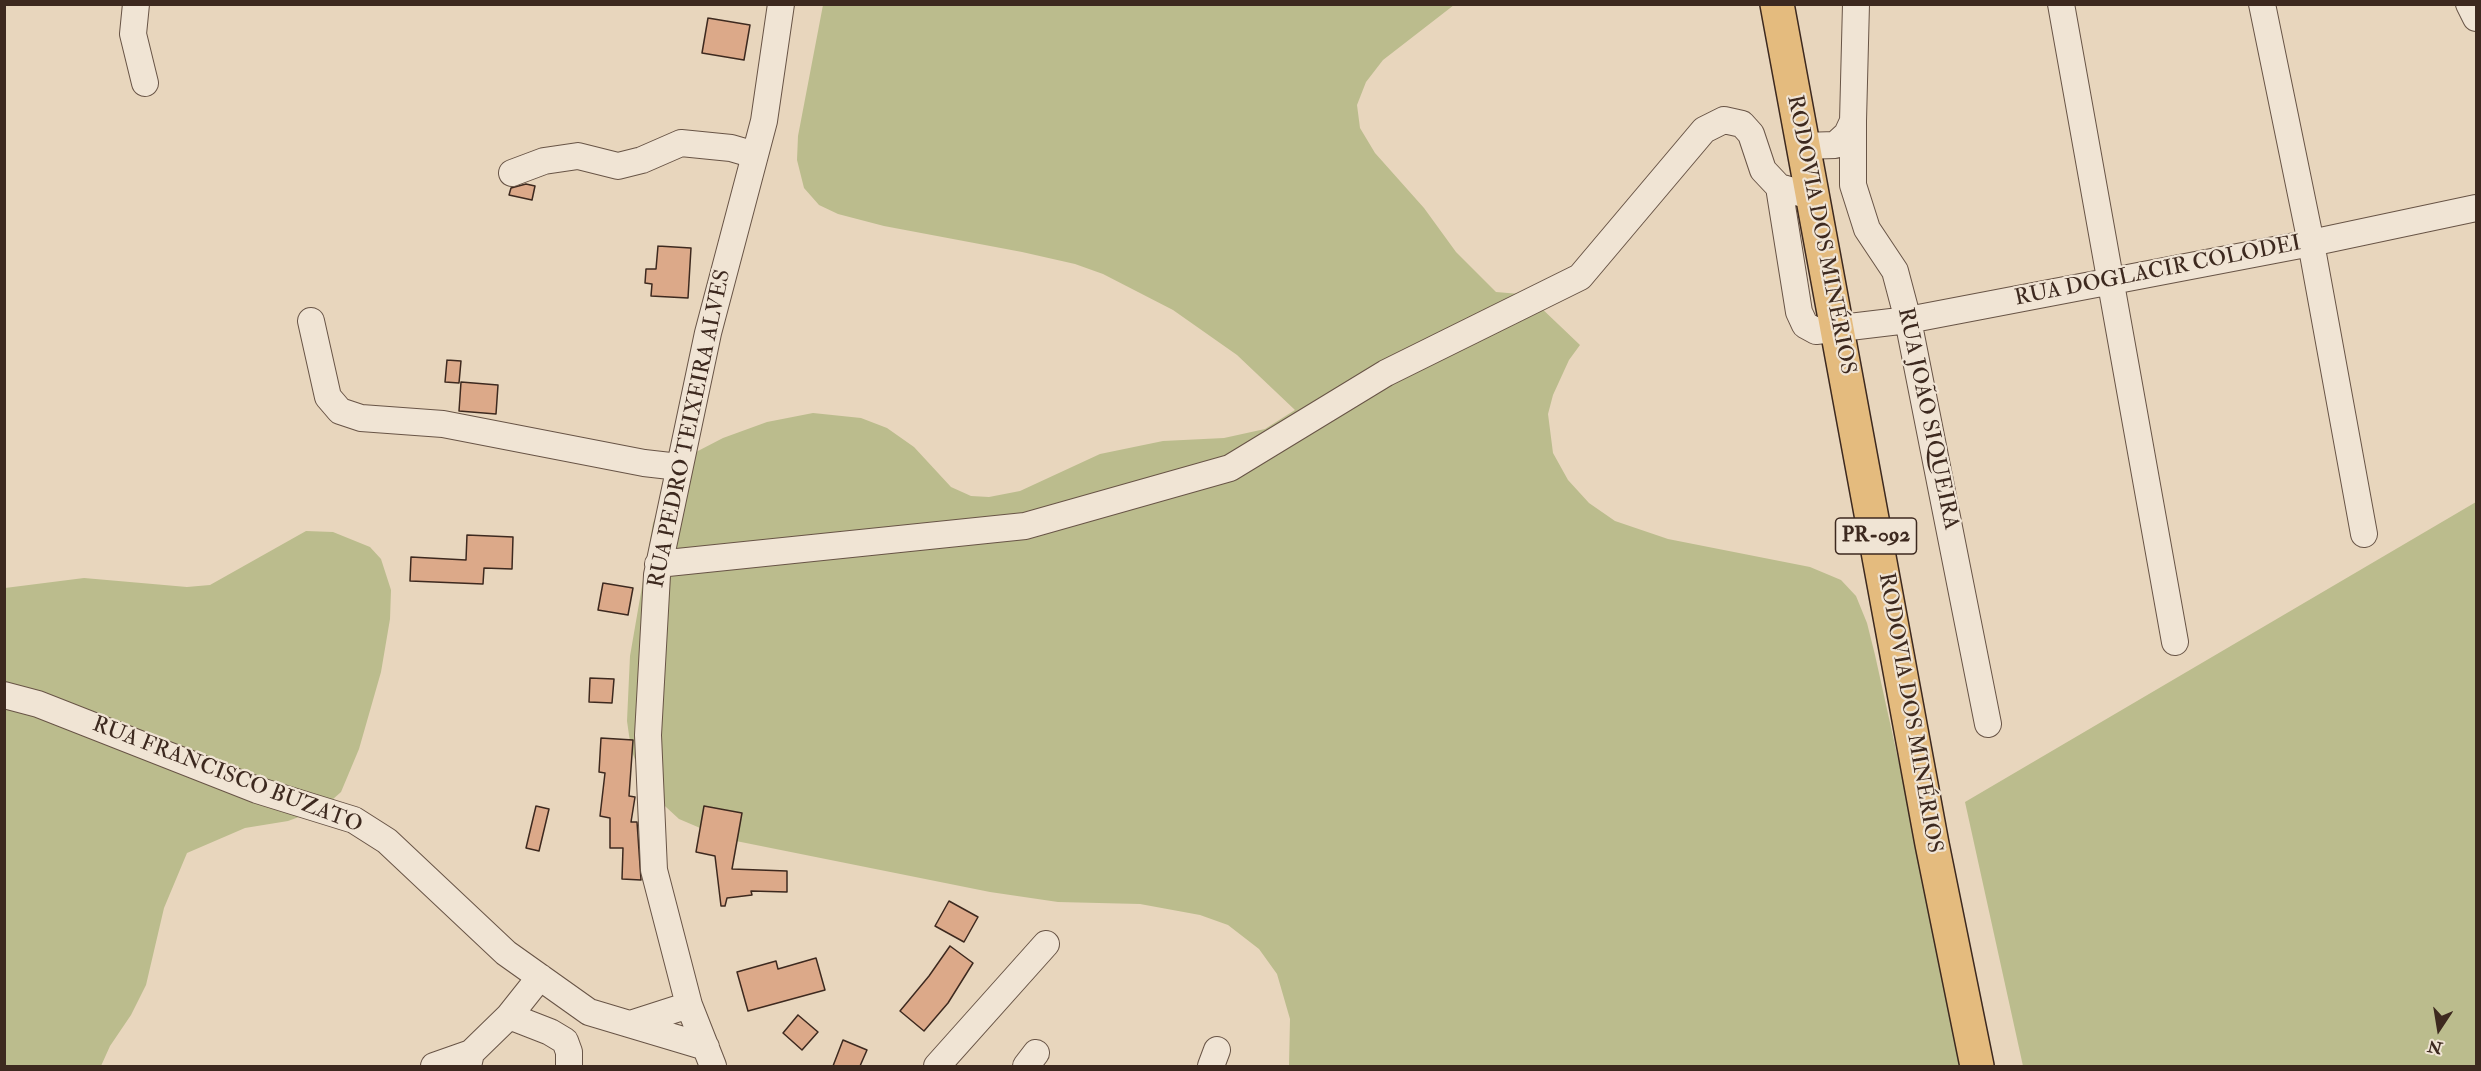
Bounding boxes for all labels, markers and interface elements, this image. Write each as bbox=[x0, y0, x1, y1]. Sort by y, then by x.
street label: RODOVIA DOS MINÉRIOS bbox=[1780, 93, 1860, 377]
street label: RUA DOGLACIR COLODEI bbox=[2013, 231, 2303, 313]
street label: RUA PEDRO TEIXEIRA ALVES bbox=[644, 267, 738, 591]
street label: RUA JOÃO SIQUEIRA bbox=[1891, 306, 1963, 532]
road number: PR-092 bbox=[1836, 518, 1916, 554]
street label: RODOVIA DOS MINÉRIOS bbox=[1871, 571, 1947, 855]
street label: RUA FRANCISCO BUZATO bbox=[88, 712, 366, 840]
north arrow bbox=[2409, 999, 2469, 1059]
text: N bbox=[2426, 1035, 2444, 1058]

